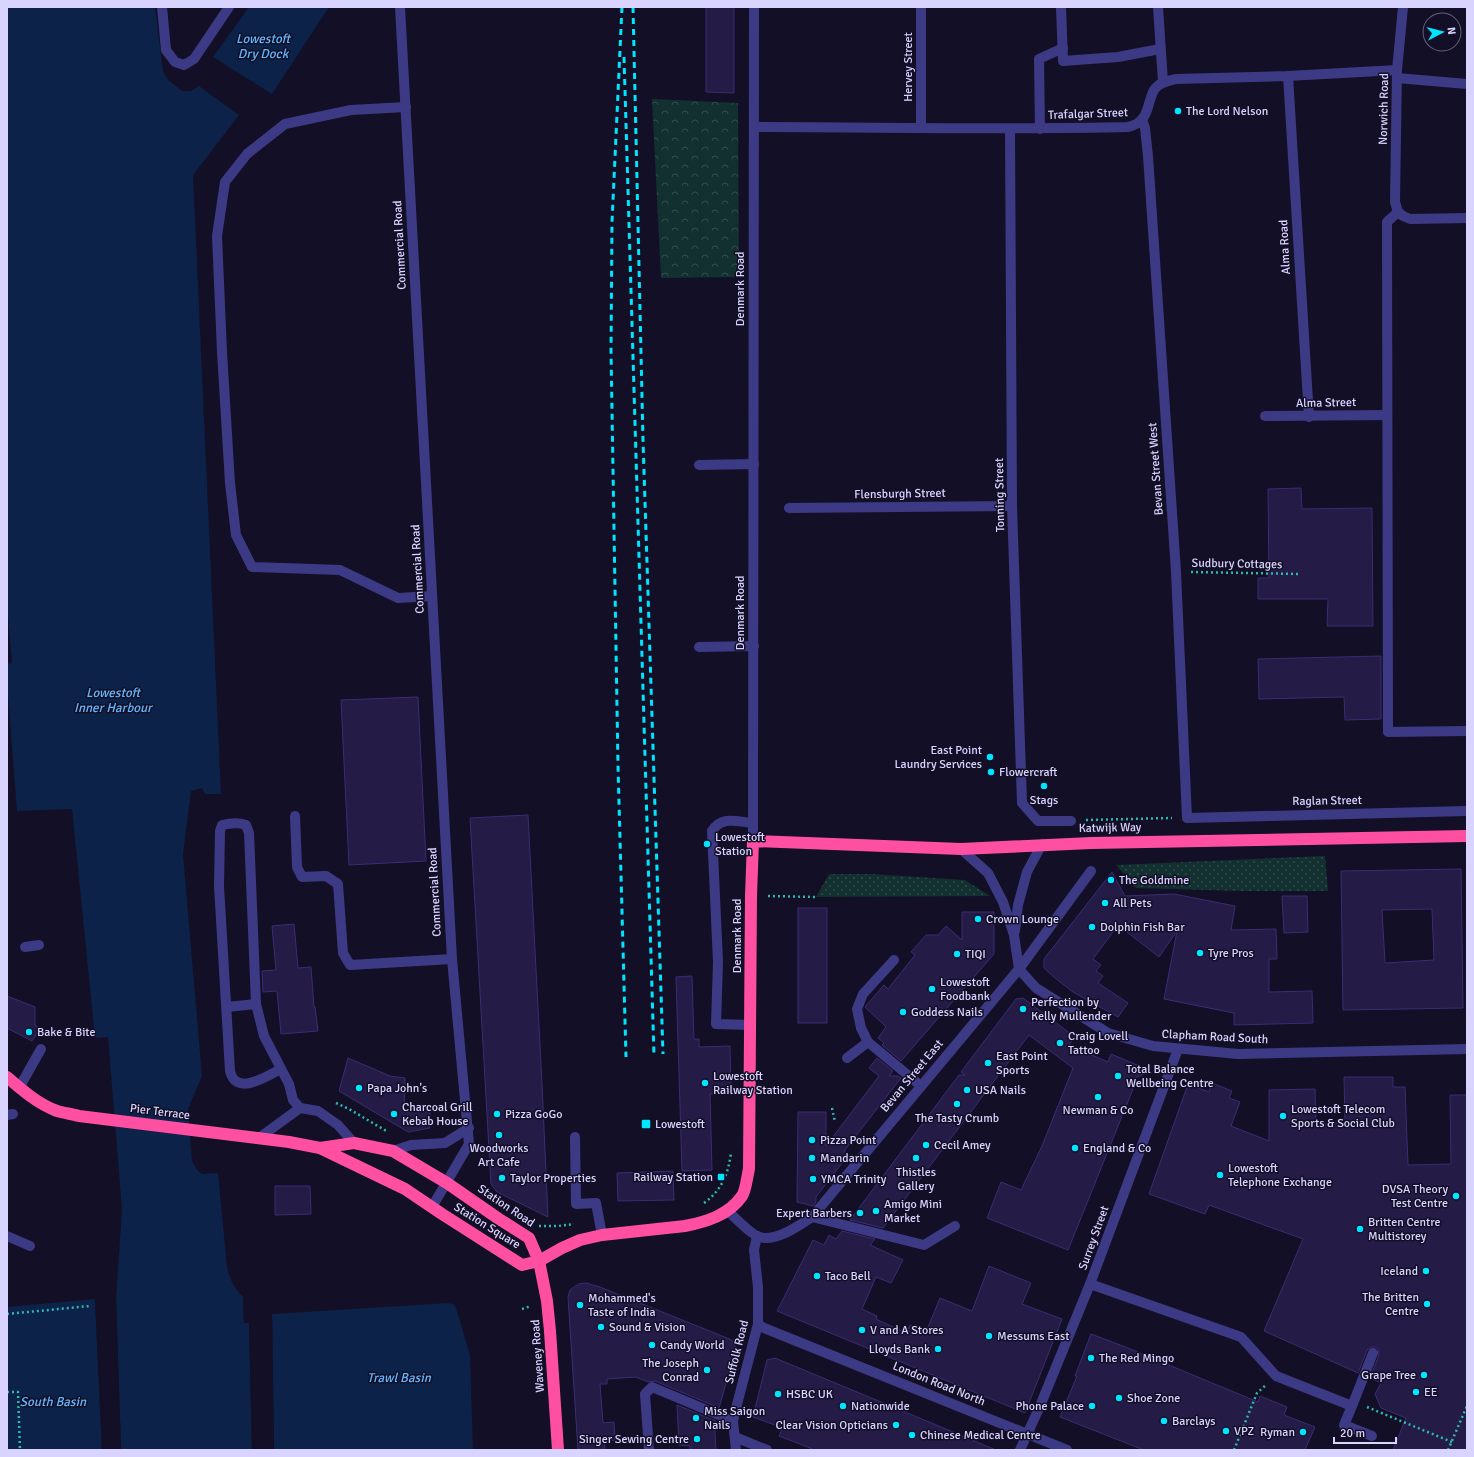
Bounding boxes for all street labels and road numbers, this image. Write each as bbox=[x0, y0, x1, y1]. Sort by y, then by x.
street label: Hervey Street bbox=[901, 32, 916, 102]
street label: Norwich Road bbox=[1376, 73, 1392, 145]
street label: Trafalgar Street bbox=[1048, 105, 1128, 123]
street label: Commercial Road bbox=[390, 200, 410, 290]
street label: Alma Road bbox=[1276, 219, 1294, 275]
street label: Denmark Road bbox=[733, 252, 748, 326]
street label: Alma Street bbox=[1296, 395, 1356, 411]
street label: Bevan Street West bbox=[1145, 422, 1167, 516]
street label: Tonning Street bbox=[992, 458, 1008, 532]
street label: Flensburgh Street bbox=[854, 486, 946, 502]
street label: Commercial Road bbox=[408, 524, 428, 614]
street label: Sudbury Cottages bbox=[1191, 556, 1283, 572]
street label: Denmark Road bbox=[733, 576, 748, 650]
street label: Raglan Street bbox=[1292, 793, 1362, 809]
street label: Katwijk Way bbox=[1078, 820, 1142, 836]
street label: Commercial Road bbox=[425, 847, 445, 937]
street label: Denmark Road bbox=[730, 899, 745, 973]
street label: Clapham Road South bbox=[1161, 1027, 1269, 1047]
street label: Bevan Street East bbox=[877, 1037, 947, 1115]
street label: Pier Terrace bbox=[129, 1101, 191, 1123]
street label: Station Road bbox=[475, 1181, 537, 1231]
street label: Station Square bbox=[451, 1200, 523, 1252]
street label: Surrey Street bbox=[1075, 1204, 1113, 1272]
street label: Waveney Road bbox=[528, 1319, 548, 1393]
street label: Suffolk Road bbox=[722, 1319, 752, 1385]
street label: London Road North bbox=[890, 1359, 988, 1409]

